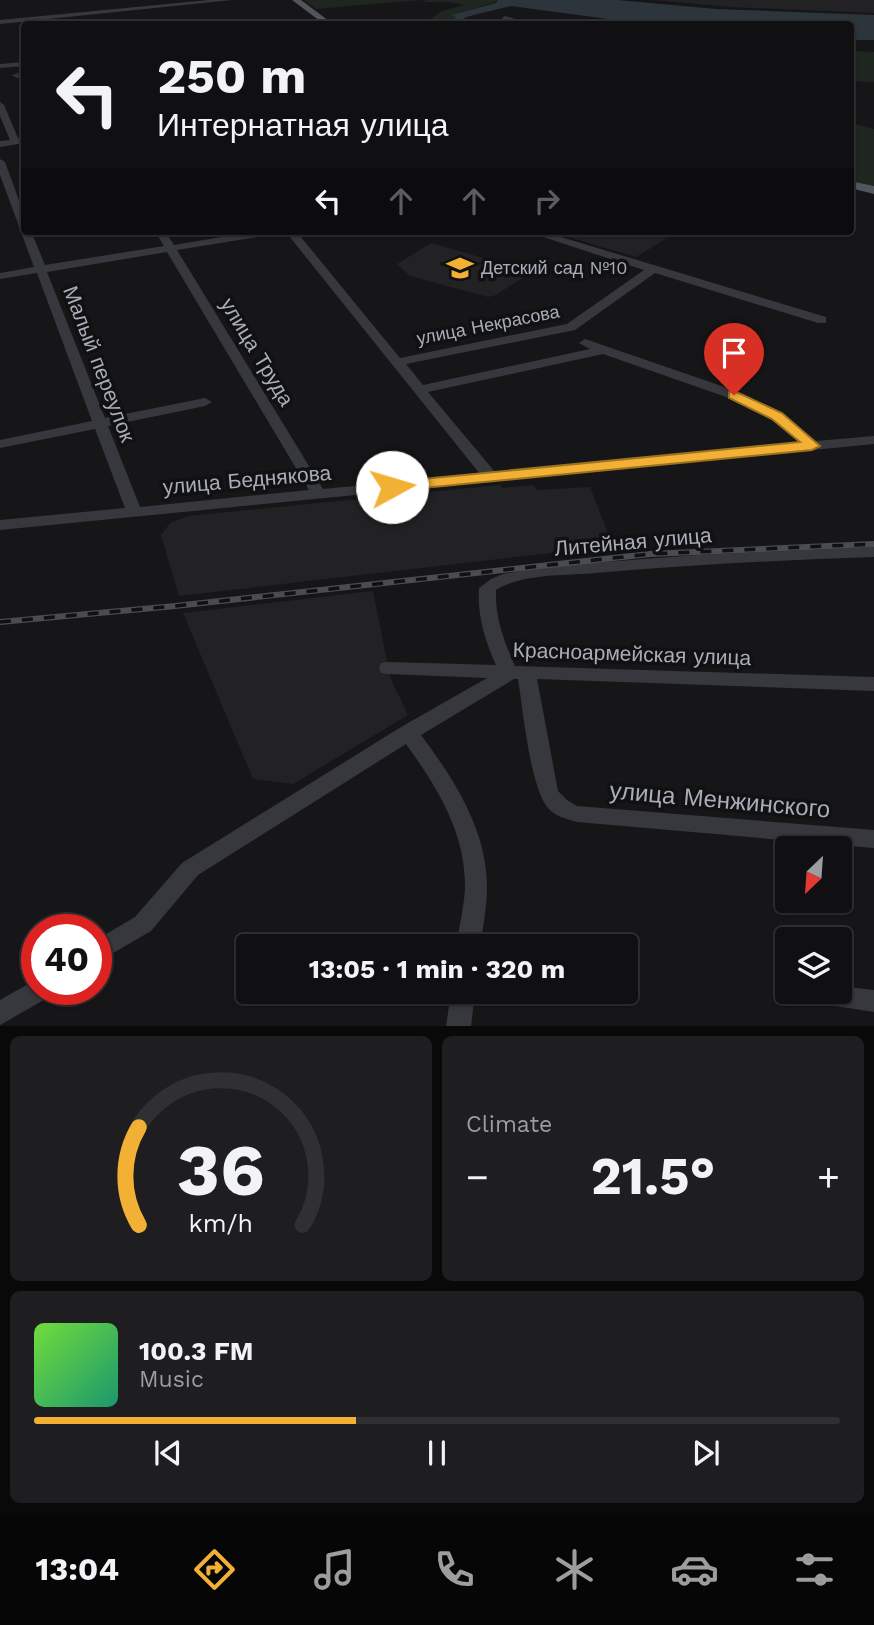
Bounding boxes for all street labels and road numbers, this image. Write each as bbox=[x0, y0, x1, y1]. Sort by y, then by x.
street label: Малый переулок bbox=[58, 282, 141, 446]
street label: улица Труда bbox=[215, 293, 300, 411]
street label: улица Некрасова bbox=[415, 300, 562, 349]
street label: улица Беднякова bbox=[162, 460, 332, 499]
street label: Литейная улица bbox=[553, 522, 713, 561]
street label: Красноармейская улица bbox=[512, 637, 752, 670]
street label: улица Менжинского bbox=[608, 776, 832, 824]

